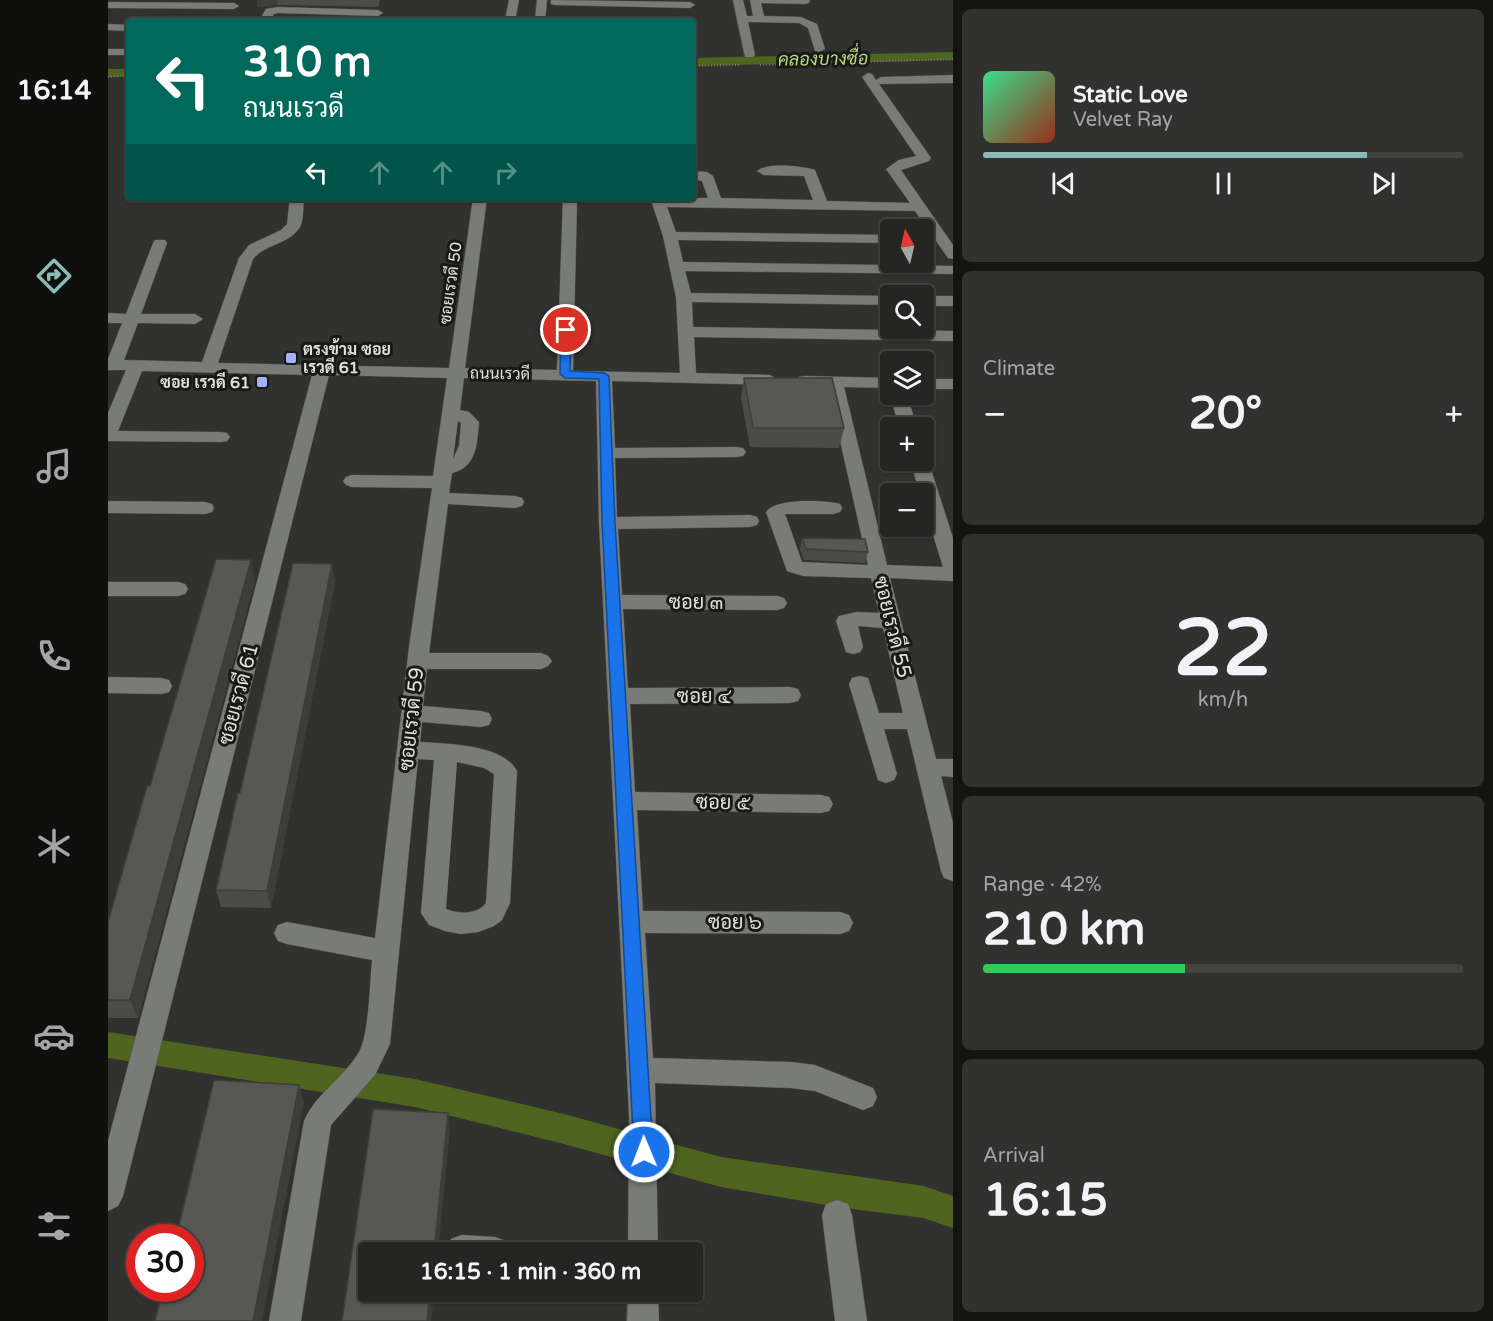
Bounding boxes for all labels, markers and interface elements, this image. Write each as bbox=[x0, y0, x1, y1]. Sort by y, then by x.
text: 310 m bbox=[243, 37, 372, 88]
icon: left bbox=[144, 42, 222, 120]
water label: คลองบางซื่อ bbox=[778, 42, 868, 71]
text: 16:14 bbox=[17, 74, 91, 107]
text: Static Love bbox=[1073, 82, 1188, 108]
text: ถนนเรวดี bbox=[243, 92, 344, 125]
text: Velvet Ray bbox=[1073, 108, 1173, 132]
icon: left bbox=[300, 156, 333, 189]
icon: ahead bbox=[363, 156, 396, 189]
icon: ahead bbox=[426, 156, 459, 189]
icon: right bbox=[489, 156, 522, 189]
icon: previous bbox=[1047, 167, 1080, 200]
icon: pause bbox=[1207, 167, 1240, 200]
icon: next bbox=[1367, 167, 1400, 200]
north arrow bbox=[880, 219, 934, 273]
map controls bbox=[880, 219, 934, 537]
street label: ซอยเรวดี 50 bbox=[433, 240, 467, 326]
icon: directions bbox=[33, 255, 75, 297]
button: search bbox=[880, 285, 934, 339]
pin bbox=[540, 304, 591, 355]
icon: arrive bbox=[549, 313, 582, 346]
place label: ตรงข้าม ซอย เรวดี 61 bbox=[303, 338, 391, 378]
marker: ตรงข้าม ซอย เรวดี 61 bbox=[284, 351, 298, 365]
button: layers bbox=[880, 351, 934, 405]
text: Climate bbox=[983, 357, 1055, 381]
street label: ถนนเรวดี bbox=[470, 361, 530, 385]
place label: ซอย เรวดี 61 bbox=[160, 372, 250, 393]
marker: ซอย เรวดี 61 bbox=[255, 375, 269, 389]
text: 20° bbox=[1189, 387, 1262, 441]
text: − bbox=[983, 395, 1007, 434]
text: + bbox=[1444, 395, 1463, 434]
button: + bbox=[880, 417, 934, 471]
icon: music bbox=[33, 445, 75, 487]
button: − bbox=[880, 483, 934, 537]
street label: ซอยเรวดี 55 bbox=[868, 574, 918, 680]
street label: ซอย ๓ bbox=[669, 591, 723, 615]
text: 22 bbox=[1174, 602, 1272, 696]
icon: phone bbox=[33, 635, 75, 677]
street label: ซอยเรวดี 61 bbox=[212, 641, 264, 747]
street label: ซอยเรวดี 59 bbox=[393, 666, 429, 772]
street label: ซอย ๔ bbox=[677, 685, 732, 709]
text: km/h bbox=[1198, 688, 1248, 712]
street label: ซอย ๕ bbox=[696, 791, 751, 815]
icon: climate bbox=[33, 825, 75, 867]
text: Range · 42% bbox=[983, 873, 1102, 897]
text: 210 km bbox=[983, 903, 1145, 957]
street label: ซอย ๖ bbox=[708, 911, 762, 935]
icon: car bbox=[33, 1015, 75, 1057]
position arrow bbox=[612, 1120, 676, 1184]
text: Arrival bbox=[983, 1144, 1045, 1168]
text: 16:15 bbox=[983, 1174, 1108, 1228]
icon: filters bbox=[33, 1205, 75, 1247]
speed limit sign: 30 bbox=[126, 1224, 204, 1302]
text: 16:15 · 1 min · 360 m bbox=[420, 1259, 641, 1285]

